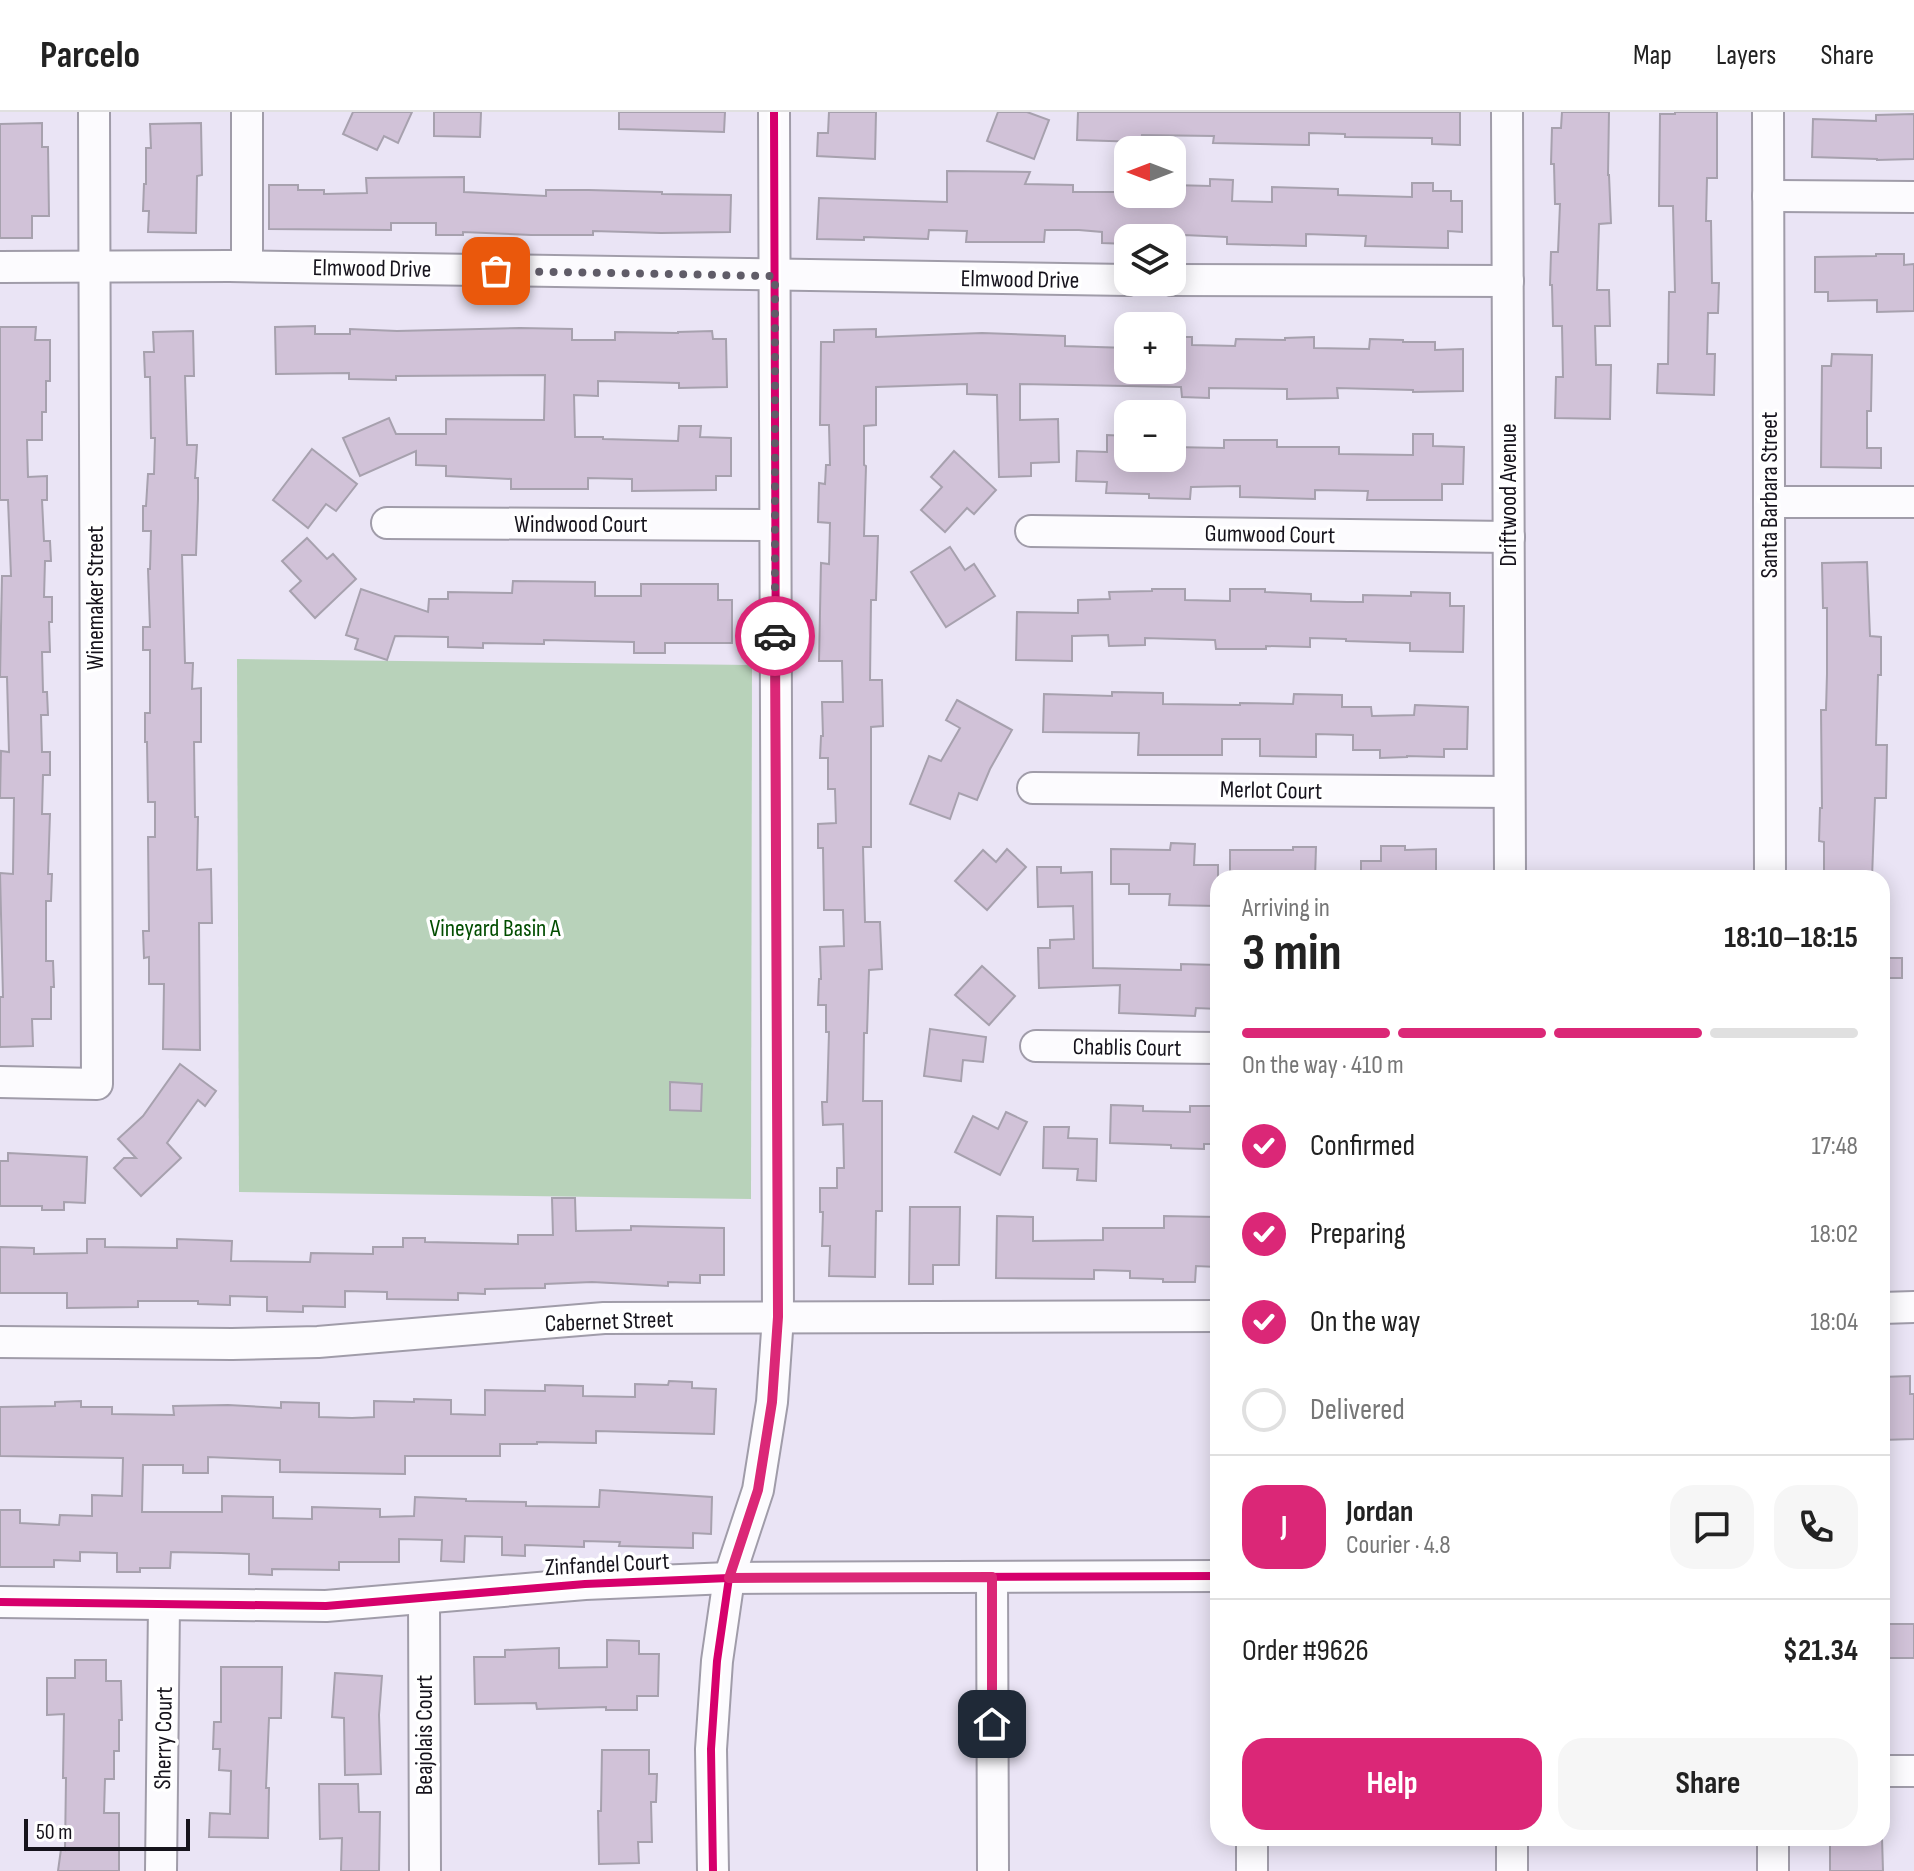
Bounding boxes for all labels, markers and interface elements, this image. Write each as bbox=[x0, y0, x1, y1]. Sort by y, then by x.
text: Parcelo bbox=[40, 33, 140, 78]
text: Map bbox=[1633, 39, 1672, 72]
text: Layers bbox=[1716, 39, 1776, 72]
text: Share bbox=[1820, 39, 1874, 72]
north arrow bbox=[1114, 136, 1186, 208]
map controls bbox=[1114, 136, 1186, 472]
button: layers bbox=[1114, 224, 1186, 296]
pin bbox=[462, 237, 530, 305]
icon: bag bbox=[474, 249, 518, 293]
street label: Elmwood Drive bbox=[312, 253, 432, 284]
street label: Elmwood Drive bbox=[960, 264, 1080, 295]
button: + bbox=[1114, 312, 1186, 384]
button: − bbox=[1114, 400, 1186, 472]
street label: Santa Barbara Street bbox=[1755, 412, 1784, 578]
street label: Driftwood Avenue bbox=[1494, 423, 1523, 567]
street label: Windwood Court bbox=[514, 510, 648, 539]
street label: Gumwood Court bbox=[1204, 519, 1335, 550]
street label: Winemaker Street bbox=[81, 526, 110, 670]
courier bbox=[735, 596, 815, 676]
icon: car bbox=[753, 614, 797, 658]
street label: Merlot Court bbox=[1220, 775, 1322, 806]
text: Arriving in bbox=[1242, 893, 1330, 924]
park label: Vineyard Basin A bbox=[430, 914, 561, 943]
text: 18:10–18:15 bbox=[1724, 920, 1858, 956]
text: 3 min bbox=[1242, 922, 1342, 985]
street label: Chablis Court bbox=[1072, 1032, 1182, 1063]
text: On the way · 410 m bbox=[1242, 1050, 1404, 1081]
icon: check bbox=[1242, 1124, 1286, 1168]
text: Confirmed bbox=[1310, 1128, 1415, 1164]
text: 17:48 bbox=[1811, 1131, 1858, 1162]
icon: check bbox=[1242, 1212, 1286, 1256]
text: Preparing bbox=[1310, 1216, 1406, 1252]
text: 18:02 bbox=[1810, 1219, 1858, 1250]
icon: check bbox=[1242, 1300, 1286, 1344]
text: On the way bbox=[1310, 1304, 1420, 1340]
street label: Cabernet Street bbox=[544, 1305, 674, 1338]
text: 18:04 bbox=[1810, 1307, 1858, 1338]
text: Delivered bbox=[1310, 1392, 1405, 1428]
button: chat bbox=[1670, 1485, 1754, 1569]
button: phone bbox=[1774, 1485, 1858, 1569]
text: Jordan bbox=[1346, 1494, 1413, 1530]
text: J bbox=[1281, 1509, 1287, 1545]
text: Courier · 4.8 bbox=[1346, 1530, 1451, 1561]
street label: Zinfandel Court bbox=[544, 1547, 670, 1582]
text: Order #9626 bbox=[1242, 1633, 1369, 1669]
text: $21.34 bbox=[1783, 1633, 1858, 1669]
street label: Beajolais Court bbox=[410, 1675, 439, 1795]
street label: Sherry Court bbox=[148, 1686, 179, 1790]
pin bbox=[958, 1690, 1026, 1758]
icon: home bbox=[970, 1702, 1014, 1746]
button: Help bbox=[1242, 1738, 1542, 1830]
button: Share bbox=[1558, 1738, 1858, 1830]
scale bar bbox=[24, 1815, 190, 1851]
text: 50 m bbox=[36, 1819, 72, 1846]

